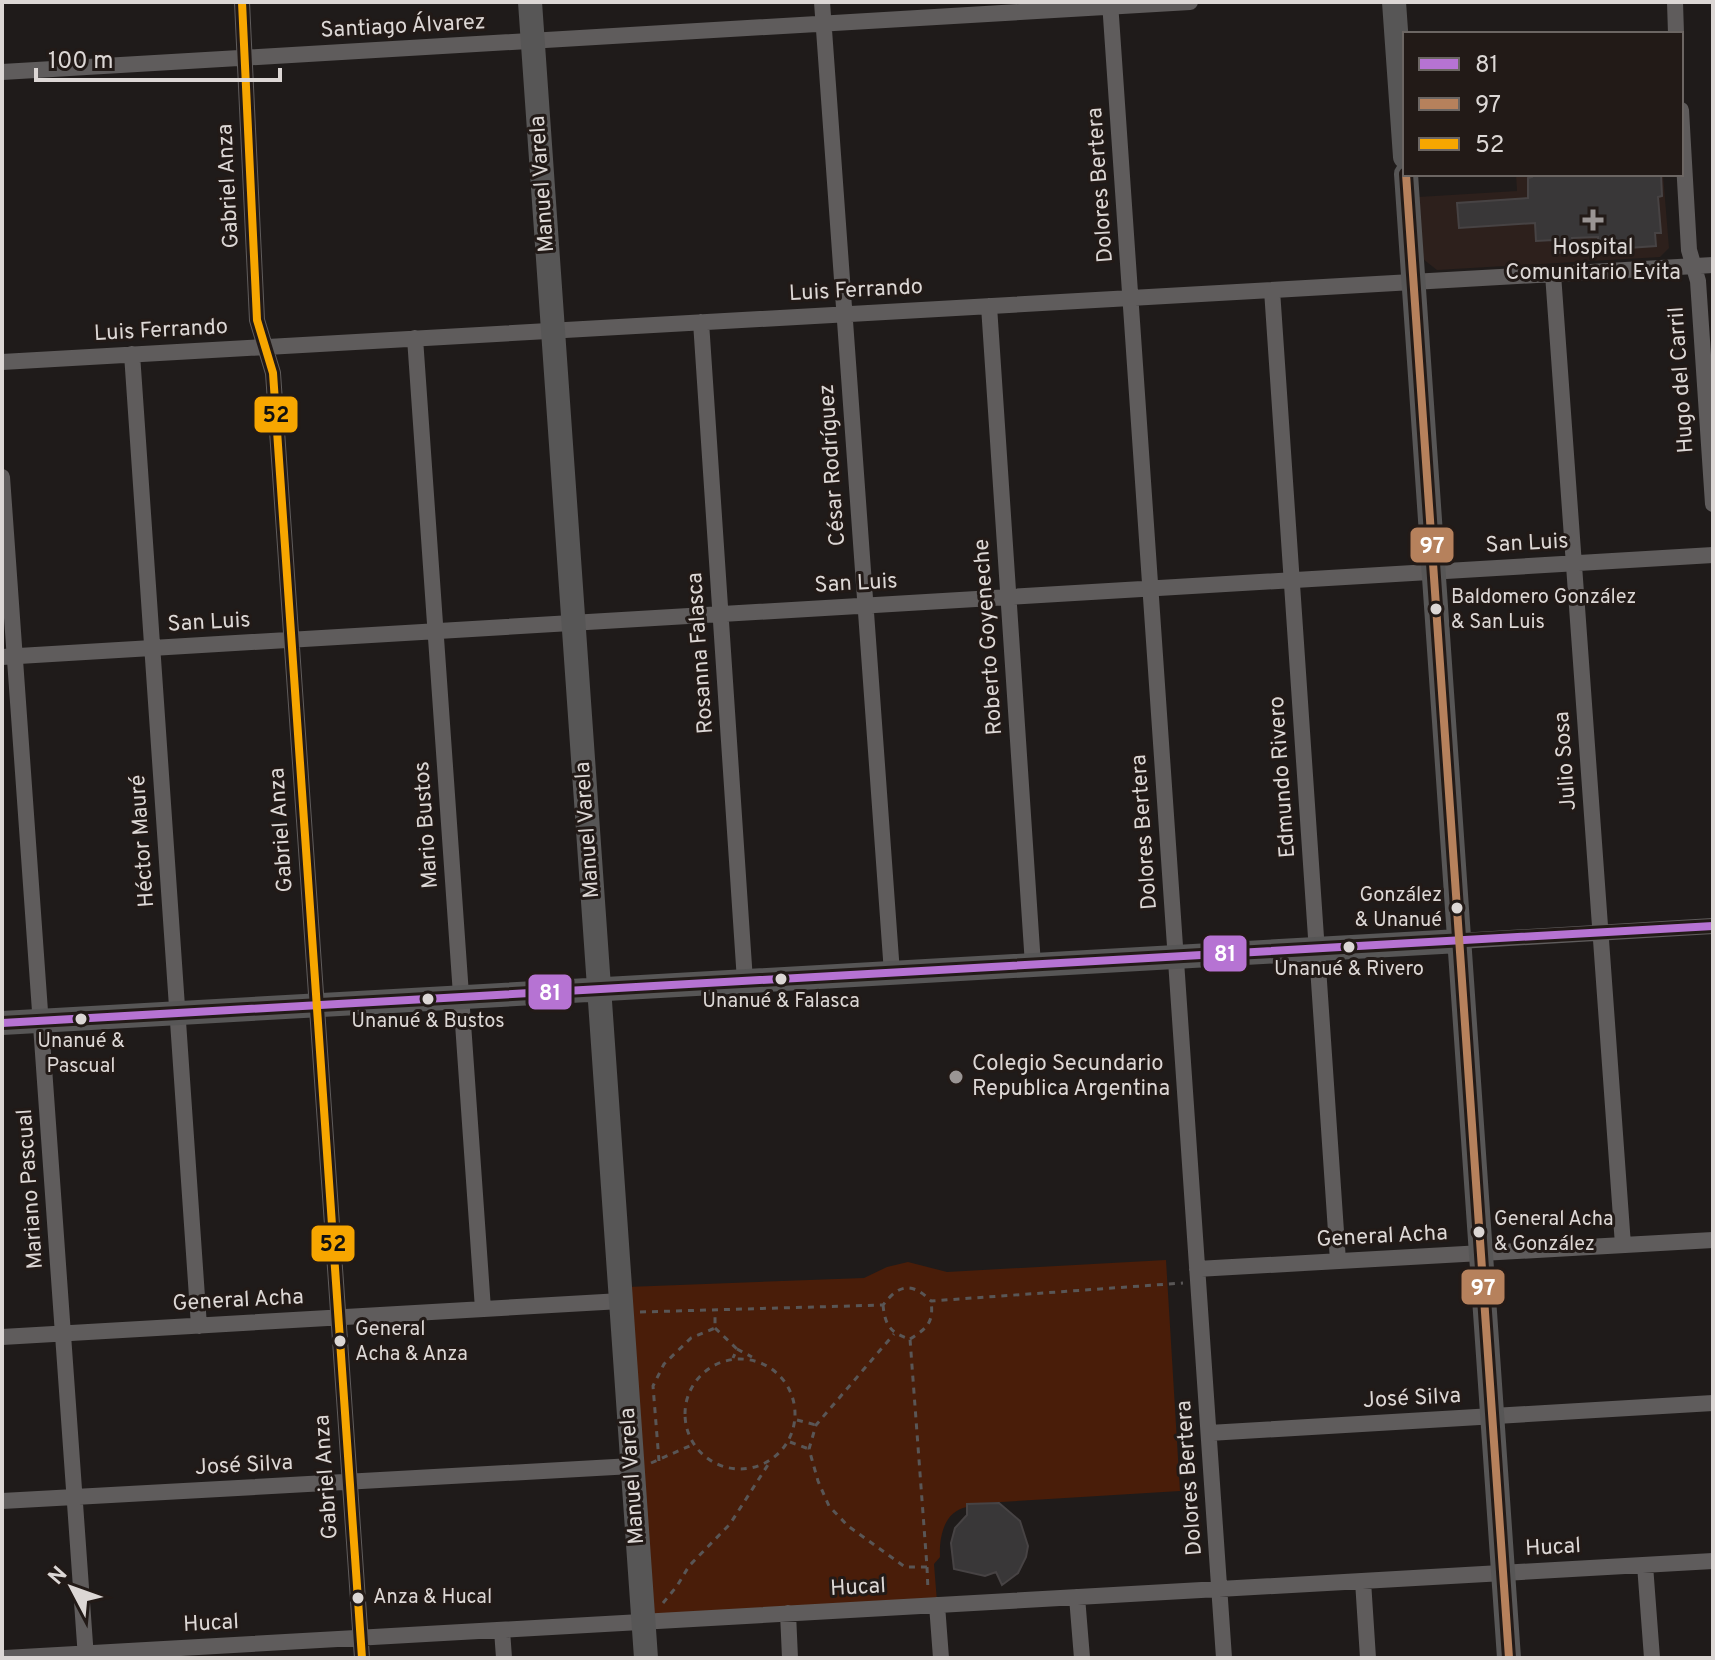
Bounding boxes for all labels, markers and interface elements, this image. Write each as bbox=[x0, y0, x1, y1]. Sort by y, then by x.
street label: Santiago Álvarez bbox=[320, 7, 486, 45]
scale bar bbox=[36, 32, 280, 82]
legend bbox=[1403, 32, 1683, 176]
text: 100 m bbox=[48, 47, 114, 77]
text: 81 bbox=[1475, 51, 1499, 81]
text: 97 bbox=[1475, 91, 1501, 121]
street label: Dolores Bertera bbox=[1082, 106, 1120, 264]
street label: Manuel Varela bbox=[525, 115, 561, 253]
street label: Gabriel Anza bbox=[212, 123, 246, 249]
text: 52 bbox=[1475, 131, 1504, 161]
marker: Hospital Comunitario Evita bbox=[1582, 209, 1604, 231]
place label: Hospital Comunitario Evita bbox=[1505, 235, 1681, 287]
street label: Luis Ferrando bbox=[788, 274, 924, 308]
street label: Hugo del Carril bbox=[1663, 306, 1701, 454]
street label: Luis Ferrando bbox=[93, 314, 229, 348]
street label: César Rodríguez bbox=[814, 383, 852, 547]
line badge: 52 bbox=[253, 395, 299, 434]
text: 52 bbox=[263, 403, 289, 430]
line badge: 97 bbox=[1409, 526, 1455, 564]
street label: San Luis bbox=[1485, 528, 1569, 560]
text: 97 bbox=[1420, 534, 1444, 561]
street label: Roberto Goyeneche bbox=[969, 538, 1009, 736]
street label: San Luis bbox=[814, 568, 898, 600]
street label: Rosanna Falasca bbox=[682, 571, 720, 735]
place label: Baldomero González & San Luis bbox=[1451, 585, 1636, 636]
marker: Baldomero González & San Luis bbox=[1428, 601, 1444, 617]
street label: San Luis bbox=[167, 607, 251, 639]
street label: Edmundo Rivero bbox=[1264, 695, 1302, 859]
street label: Julio Sosa bbox=[1549, 710, 1583, 812]
street label: Dolores Bertera bbox=[1126, 753, 1164, 911]
street label: Mario Bustos bbox=[409, 760, 445, 890]
street label: Manuel Varela bbox=[570, 761, 606, 899]
street label: Gabriel Anza bbox=[264, 767, 300, 893]
street label: Héctor Mauré bbox=[125, 774, 161, 908]
place label: González & Unanué bbox=[1355, 883, 1442, 934]
marker: González & Unanué bbox=[1449, 900, 1465, 916]
line badge: 81 bbox=[1202, 934, 1248, 973]
marker: Unanué & Rivero bbox=[1341, 939, 1357, 955]
text: 81 bbox=[1214, 942, 1236, 969]
place label: Unanué & Rivero bbox=[1274, 957, 1424, 983]
marker: Unanué & Falasca bbox=[773, 971, 789, 987]
line badge: 81 bbox=[527, 973, 573, 1011]
text: 81 bbox=[539, 981, 561, 1008]
place label: Unanué & Falasca bbox=[702, 989, 860, 1015]
marker: Unanué & Bustos bbox=[420, 991, 436, 1007]
place label: Unanué & Bustos bbox=[351, 1009, 505, 1035]
marker: Unanué & Pascual bbox=[73, 1011, 89, 1027]
place label: Unanué & Pascual bbox=[37, 1029, 125, 1080]
place label: Colegio Secundario Republica Argentina bbox=[972, 1051, 1170, 1103]
marker: Colegio Secundario Republica Argentina bbox=[947, 1068, 965, 1086]
street label: Mariano Pascual bbox=[12, 1108, 50, 1270]
place label: General Acha & González bbox=[1494, 1207, 1614, 1258]
street label: General Acha bbox=[1316, 1220, 1448, 1254]
line badge: 52 bbox=[310, 1224, 356, 1263]
marker: General Acha & González bbox=[1471, 1224, 1487, 1240]
text: 52 bbox=[320, 1232, 346, 1259]
line badge: 97 bbox=[1460, 1268, 1506, 1306]
text: 97 bbox=[1471, 1276, 1495, 1303]
street label: General Acha bbox=[172, 1284, 304, 1318]
place label: General Acha & Anza bbox=[355, 1317, 468, 1368]
marker: General Acha & Anza bbox=[332, 1333, 348, 1349]
street label: José Silva bbox=[1362, 1383, 1462, 1415]
street label: Dolores Bertera bbox=[1171, 1399, 1209, 1557]
street label: Manuel Varela bbox=[615, 1407, 651, 1545]
street label: Gabriel Anza bbox=[309, 1414, 345, 1540]
street label: José Silva bbox=[194, 1450, 294, 1482]
street label: Hucal bbox=[1524, 1533, 1582, 1563]
north arrow bbox=[32, 1548, 112, 1628]
text: N bbox=[43, 1562, 74, 1591]
street label: Hucal bbox=[829, 1573, 887, 1603]
place label: Anza & Hucal bbox=[373, 1585, 492, 1611]
marker: Anza & Hucal bbox=[350, 1590, 366, 1606]
street label: Hucal bbox=[182, 1609, 240, 1639]

